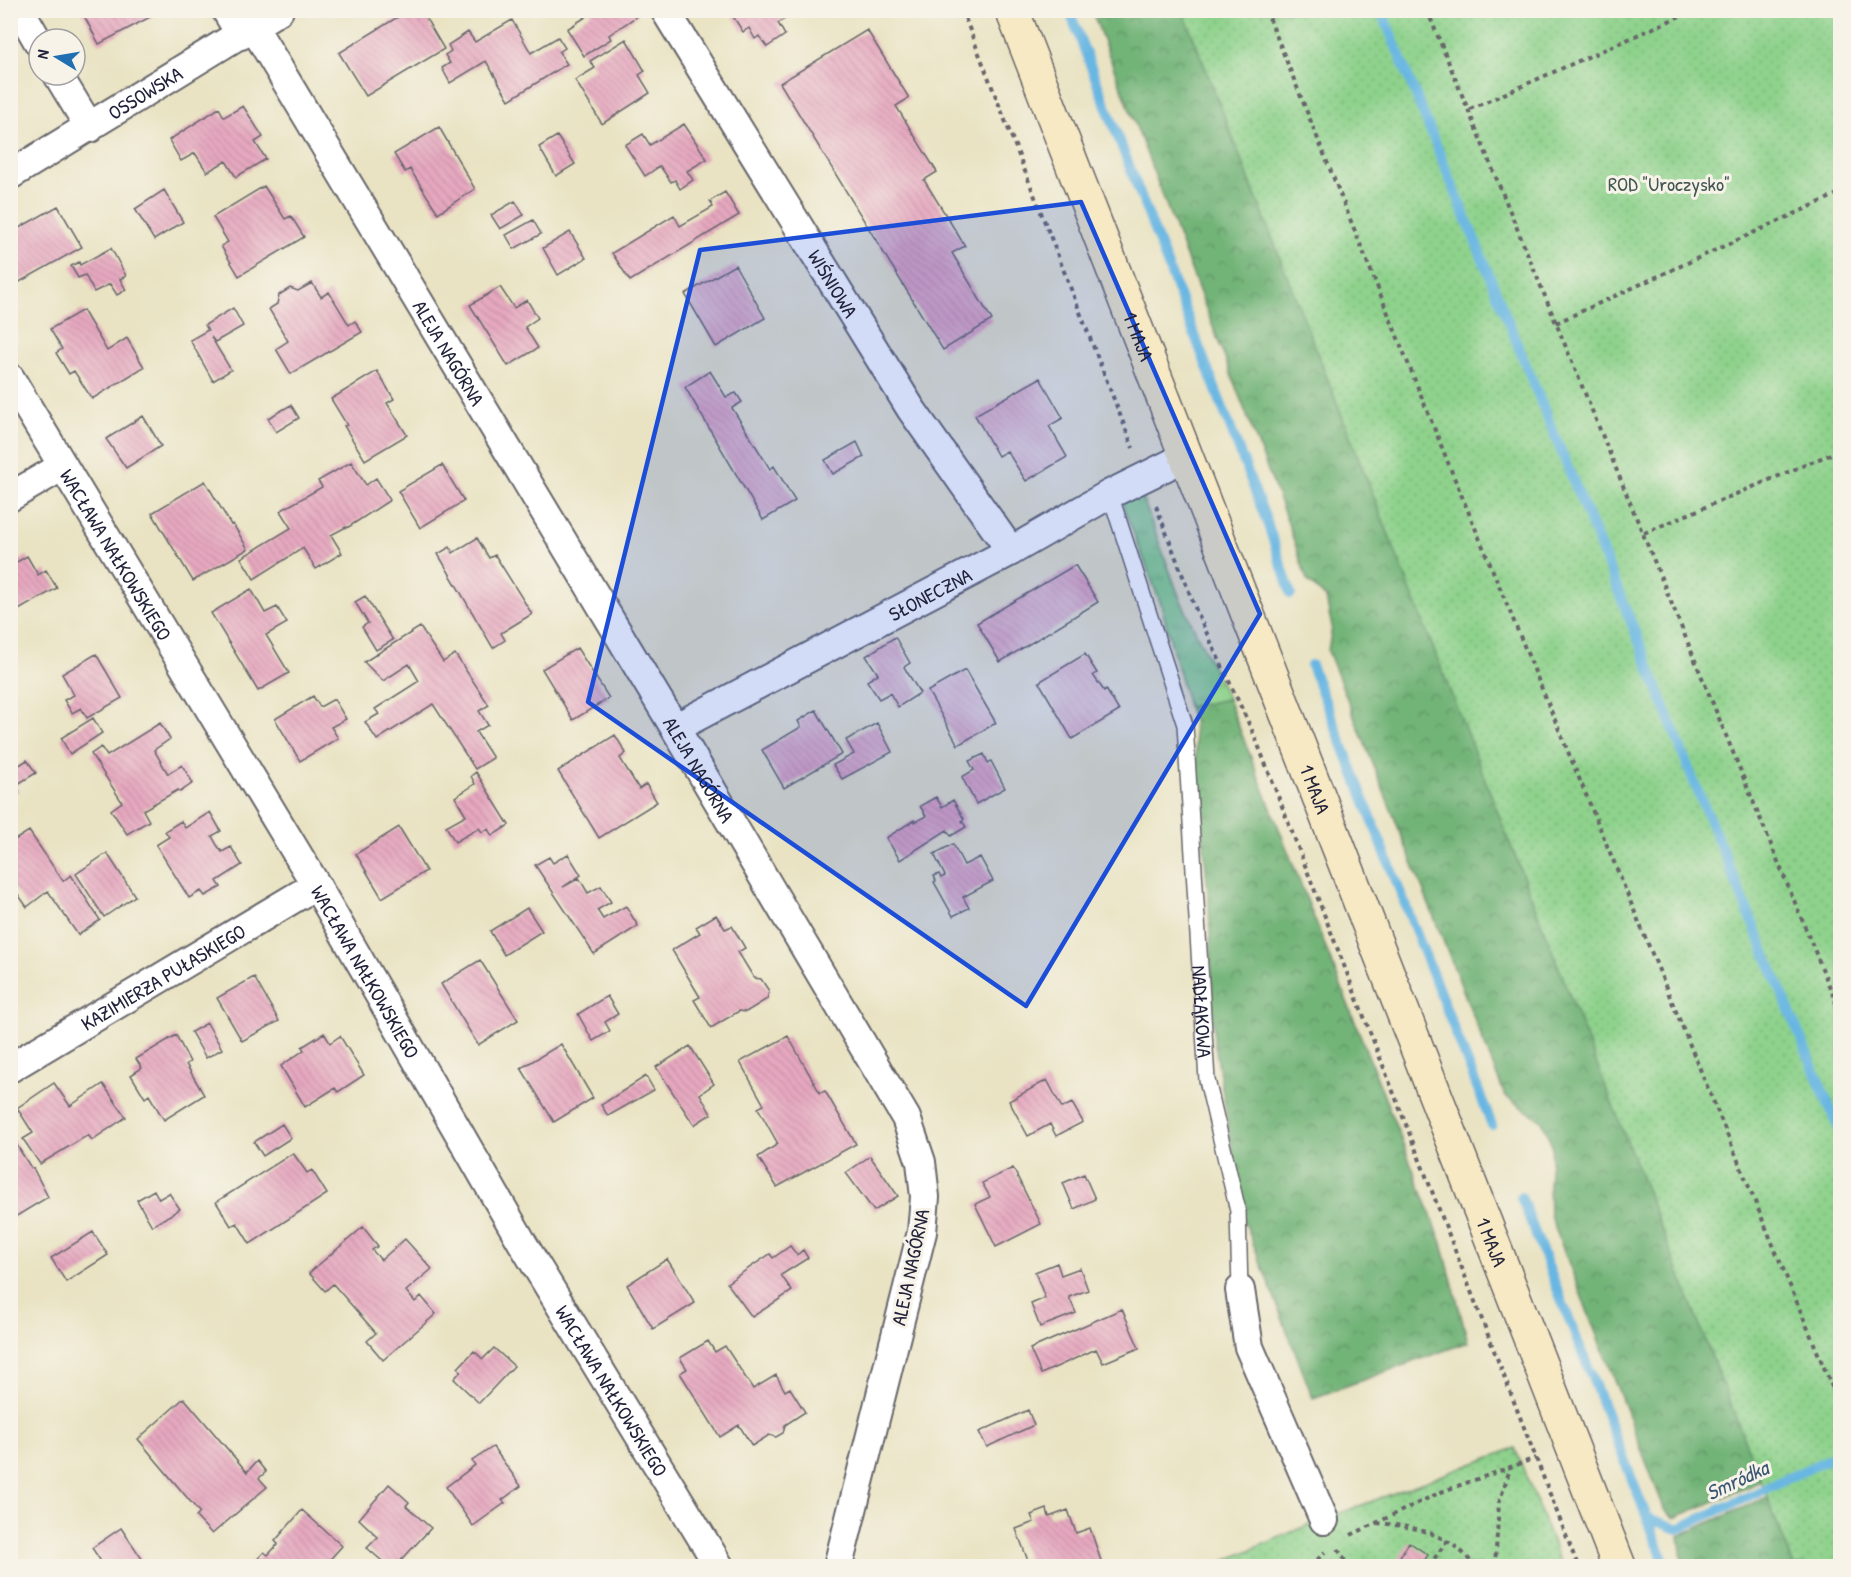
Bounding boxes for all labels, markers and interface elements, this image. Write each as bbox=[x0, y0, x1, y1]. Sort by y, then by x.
north arrow bbox=[27, 27, 87, 87]
text: N bbox=[31, 47, 54, 60]
street label: OSSOWSKA bbox=[103, 59, 187, 125]
park label: ROD "Uroczysko" bbox=[1608, 170, 1730, 197]
street label: WIŚNIOWA bbox=[802, 244, 865, 322]
street label: ALEJA NAGÓRNA bbox=[407, 295, 492, 410]
street label: 1 MAJA bbox=[1117, 308, 1161, 365]
street label: WACŁAWA NAŁKOWSKIEGO bbox=[54, 464, 179, 645]
street label: SŁONECZNA bbox=[884, 561, 976, 627]
street label: ALEJA NAGÓRNA bbox=[658, 711, 741, 827]
street label: 1 MAJA bbox=[1294, 760, 1338, 818]
street label: WACŁAWA NAŁKOWSKIEGO bbox=[305, 880, 426, 1063]
street label: KAZIMIERZA PUŁASKIEGO bbox=[75, 917, 250, 1036]
street label: NADŁĄKOWA bbox=[1186, 965, 1219, 1059]
street label: ALEJA NAGÓRNA bbox=[884, 1206, 936, 1328]
street label: 1 MAJA bbox=[1471, 1213, 1514, 1270]
street label: WACŁAWA NAŁKOWSKIEGO bbox=[550, 1300, 675, 1481]
water label: Smródka bbox=[1701, 1452, 1775, 1507]

